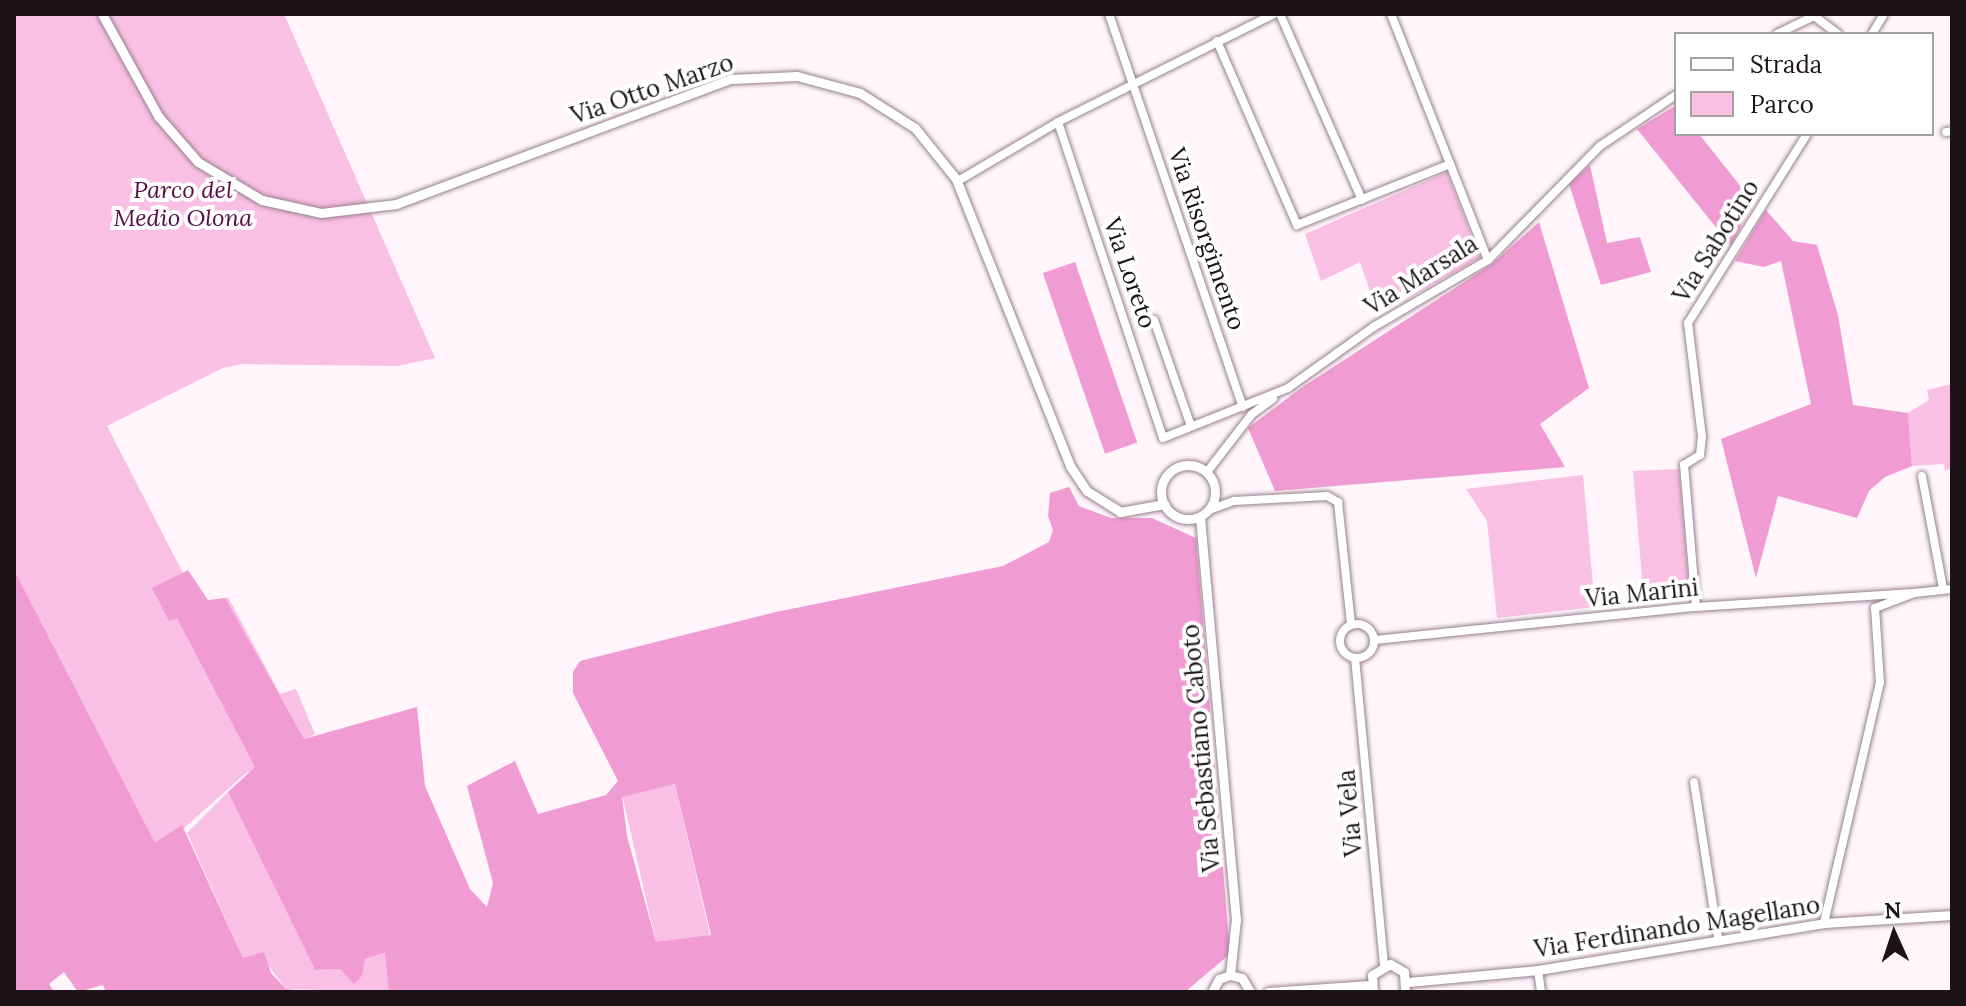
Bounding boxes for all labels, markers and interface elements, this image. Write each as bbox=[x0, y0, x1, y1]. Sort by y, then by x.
legend bbox=[1674, 32, 1934, 136]
street label: Via Otto Marzo bbox=[567, 48, 737, 130]
text: Strada bbox=[1750, 49, 1822, 80]
text: Parco bbox=[1750, 89, 1814, 120]
street label: Via Risorgimento bbox=[1162, 144, 1252, 334]
street label: Via Sabotino bbox=[1667, 174, 1765, 308]
park label: Parco del Medio Olona bbox=[113, 176, 253, 232]
street label: Via Loreto bbox=[1098, 214, 1162, 332]
street label: Via Marsala bbox=[1359, 229, 1483, 321]
street label: Via Marini bbox=[1584, 573, 1700, 613]
street label: Via Sebastiano Caboto bbox=[1176, 623, 1226, 873]
street label: Via Vela bbox=[1332, 768, 1368, 858]
street label: Via Ferdinando Magellano bbox=[1532, 890, 1822, 964]
north arrow bbox=[1854, 894, 1934, 974]
text: N bbox=[1884, 896, 1902, 924]

